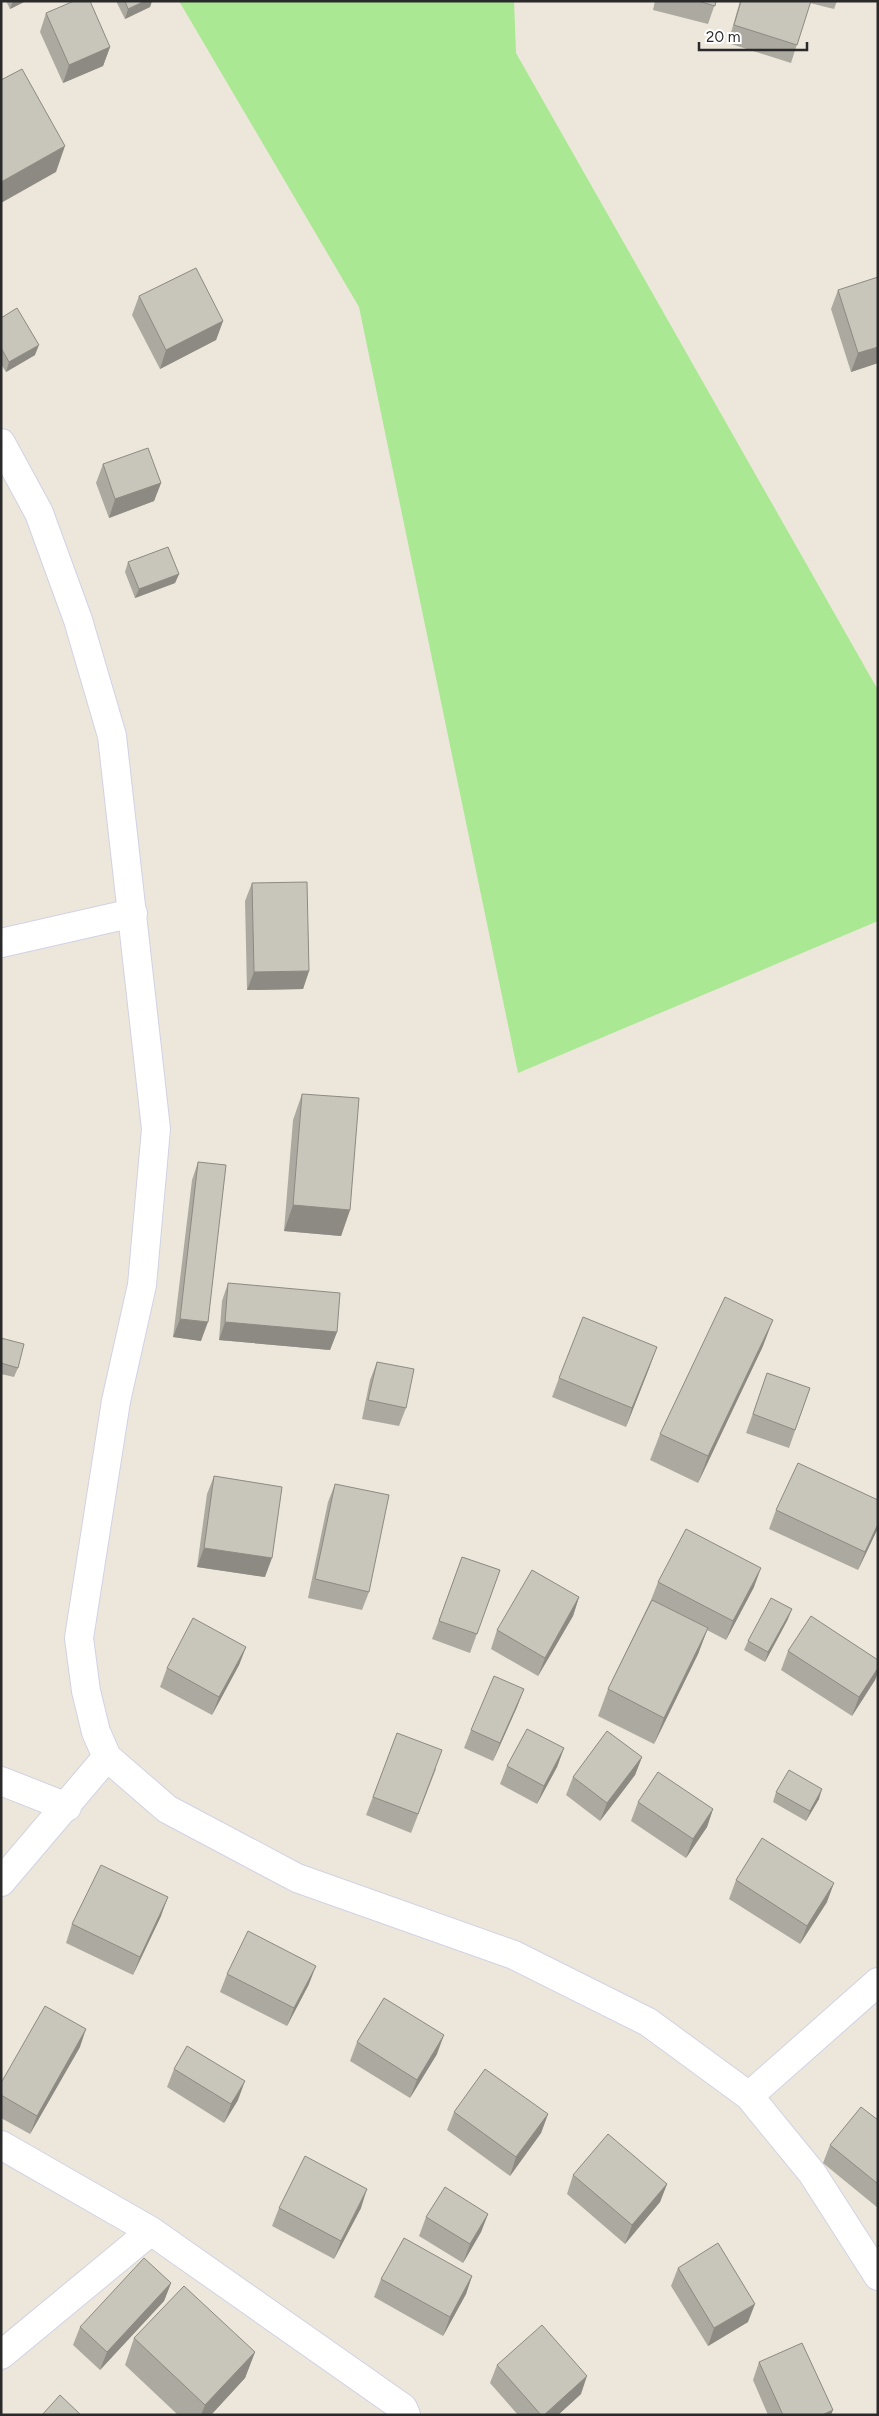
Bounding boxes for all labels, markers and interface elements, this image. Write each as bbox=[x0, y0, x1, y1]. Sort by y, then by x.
scale bar bbox=[699, 20, 806, 52]
text: 20 m bbox=[706, 28, 740, 46]

